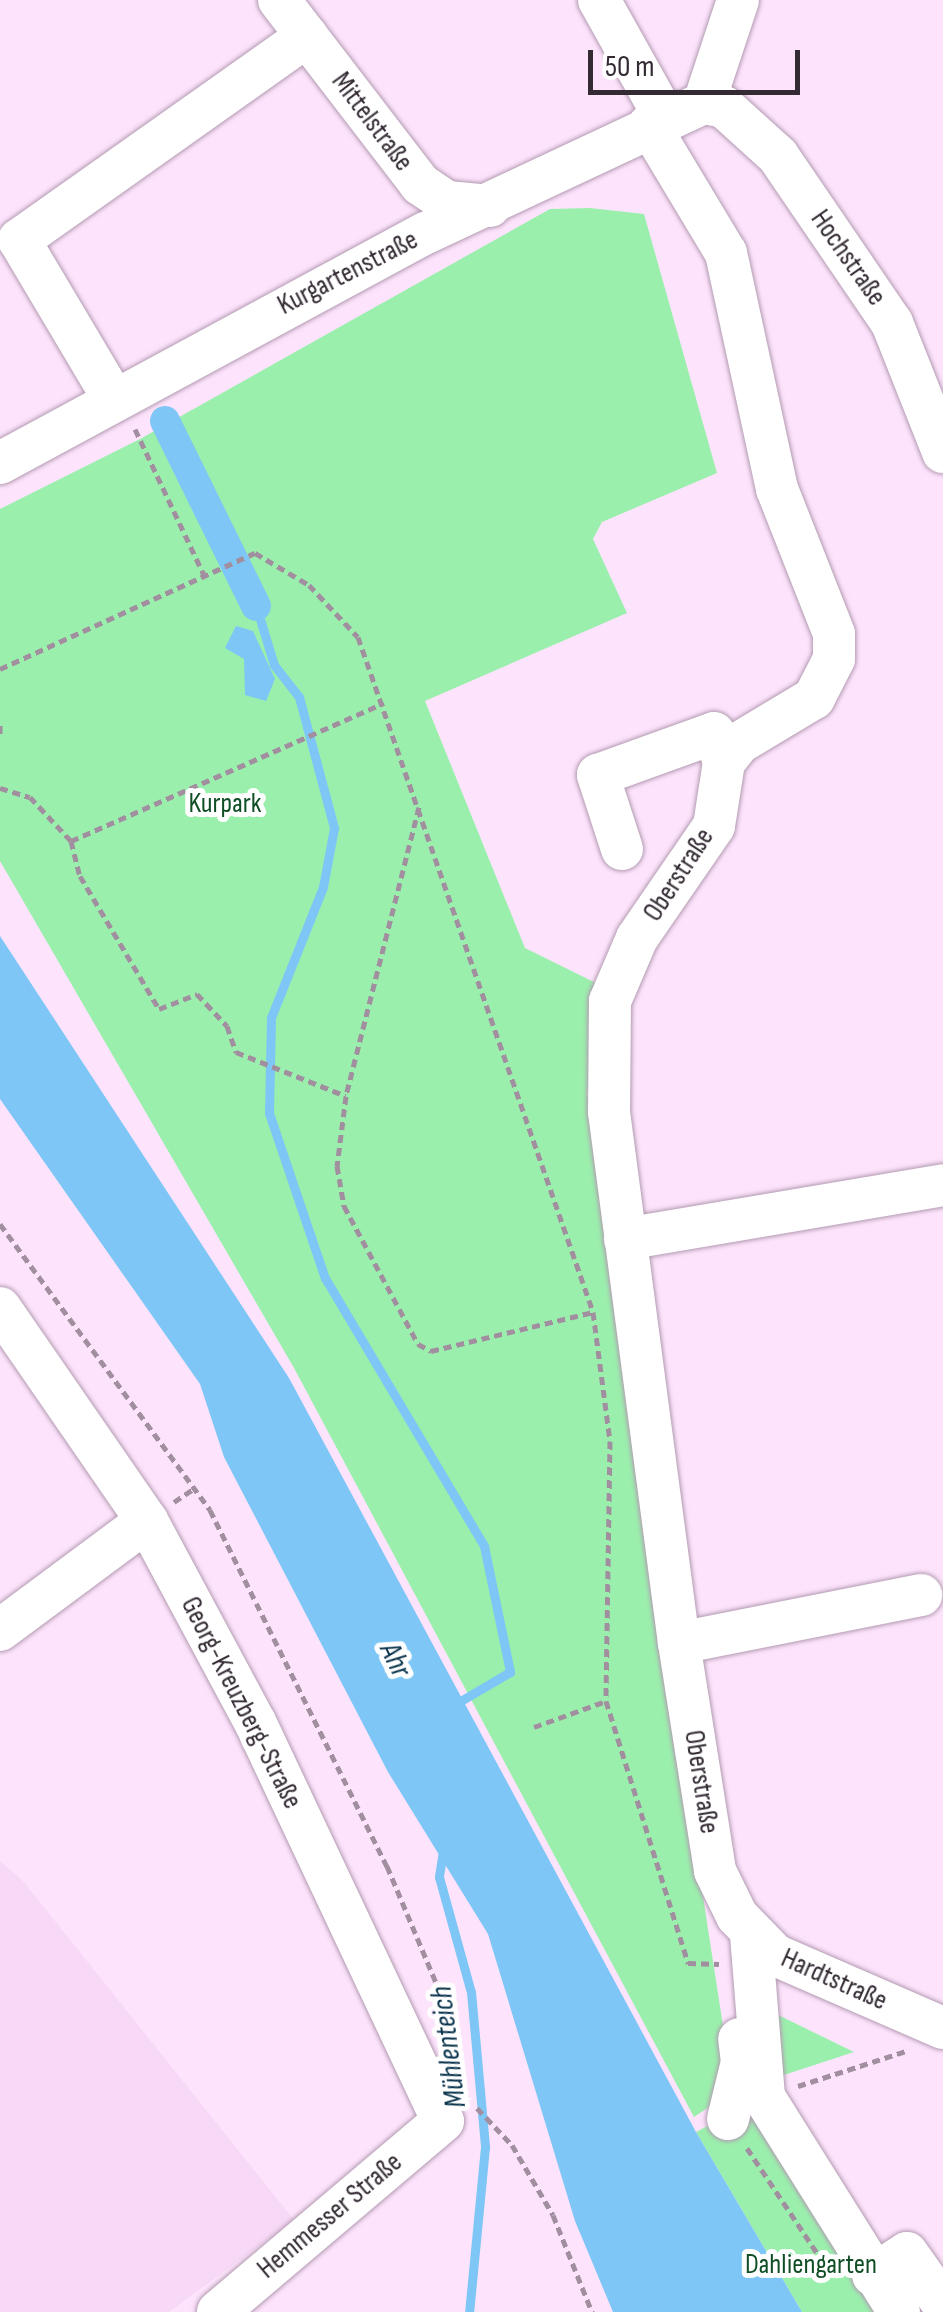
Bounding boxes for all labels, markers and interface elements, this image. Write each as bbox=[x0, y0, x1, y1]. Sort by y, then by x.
scale bar bbox=[593, 30, 806, 92]
text: 50 m bbox=[605, 49, 654, 85]
street label: Mittelstraße bbox=[324, 66, 420, 178]
street label: Hochstraße bbox=[803, 204, 893, 312]
street label: Kurgartenstraße bbox=[272, 223, 424, 323]
park label: Kurpark bbox=[188, 787, 262, 821]
street label: Oberstraße bbox=[637, 822, 721, 928]
street label: Georg-Kreuzberg-Straße bbox=[173, 1591, 309, 1815]
water label: Ahr bbox=[371, 1637, 419, 1683]
street label: Oberstraße bbox=[676, 1728, 726, 1836]
street label: Hardtstraße bbox=[776, 1942, 892, 2018]
water label: Mühlenteich bbox=[424, 1984, 474, 2110]
street label: Hemmesser Straße bbox=[251, 2146, 409, 2286]
park label: Dahliengarten bbox=[745, 2248, 877, 2282]

